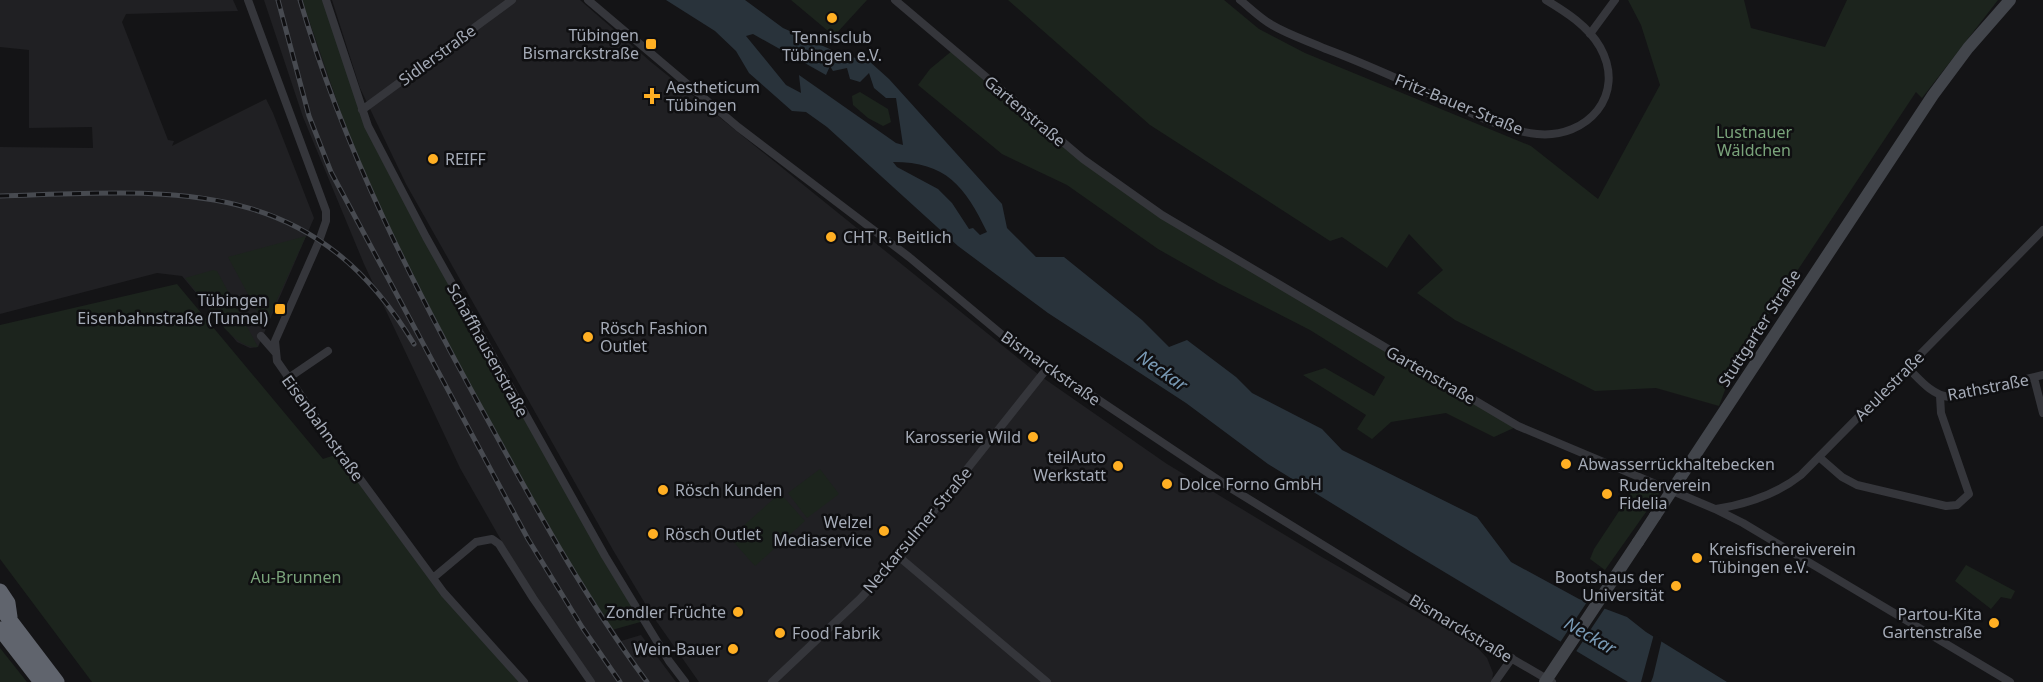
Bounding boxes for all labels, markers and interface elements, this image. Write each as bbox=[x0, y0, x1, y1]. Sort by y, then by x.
marker: Tennisclub Tübingen e.V. bbox=[825, 11, 839, 25]
street label: Sidlerstraße bbox=[394, 20, 480, 90]
place label: Tübingen Bismarckstraße bbox=[523, 24, 639, 64]
place label: Tennisclub Tübingen e.V. bbox=[782, 26, 882, 66]
marker: Tübingen Bismarckstraße bbox=[644, 37, 658, 51]
street label: Fritz-Bauer-Straße bbox=[1392, 68, 1526, 140]
street label: Gartenstraße bbox=[980, 71, 1070, 151]
place label: Aestheticum Tübingen bbox=[666, 76, 760, 116]
marker: Aestheticum Tübingen bbox=[643, 87, 661, 105]
park label: Lustnauer Wäldchen bbox=[1716, 121, 1792, 161]
place label: REIFF bbox=[445, 148, 486, 170]
marker: REIFF bbox=[426, 152, 440, 166]
place label: CHT R. Beitlich bbox=[843, 226, 952, 248]
marker: CHT R. Beitlich bbox=[824, 230, 838, 244]
street label: Stuttgarter Straße bbox=[1713, 265, 1805, 391]
street label: Schaffhausenstraße bbox=[442, 279, 534, 421]
place label: Tübingen Eisenbahnstraße (Tunnel) bbox=[77, 289, 268, 329]
marker: Tübingen Eisenbahnstraße (Tunnel) bbox=[273, 302, 287, 316]
place label: Rösch Fashion Outlet bbox=[600, 317, 708, 357]
street label: Bismarckstraße bbox=[997, 326, 1105, 410]
marker: Rösch Fashion Outlet bbox=[581, 330, 595, 344]
street label: Gartenstraße bbox=[1382, 341, 1480, 409]
water label: Neckar bbox=[1133, 344, 1193, 397]
street label: Aeulestraße bbox=[1849, 346, 1929, 426]
street label: Rathstraße bbox=[1945, 368, 2031, 406]
street label: Eisenbahnstraße bbox=[277, 371, 369, 485]
place label: Karosserie Wild bbox=[905, 426, 1021, 448]
marker: Karosserie Wild bbox=[1026, 430, 1040, 444]
place label: teilAuto Werkstatt bbox=[1033, 446, 1106, 486]
place label: Abwasserrückhaltebecken bbox=[1578, 453, 1775, 475]
marker: Abwasserrückhaltebecken bbox=[1559, 457, 1573, 471]
marker: teilAuto Werkstatt bbox=[1111, 459, 1125, 473]
street label: Neckarsulmer Straße bbox=[858, 462, 976, 598]
place label: Dolce Forno GmbH bbox=[1179, 473, 1322, 495]
place label: Ruderverein Fidelia bbox=[1619, 474, 1711, 514]
marker: Dolce Forno GmbH bbox=[1160, 477, 1174, 491]
place label: Rösch Kunden bbox=[675, 479, 782, 501]
marker: Rösch Kunden bbox=[656, 483, 670, 497]
marker: Ruderverein Fidelia bbox=[1600, 487, 1614, 501]
place label: Welzel Mediaservice bbox=[773, 511, 872, 551]
place label: Rösch Outlet bbox=[665, 523, 761, 545]
marker: Welzel Mediaservice bbox=[877, 524, 891, 538]
marker: Rösch Outlet bbox=[646, 527, 660, 541]
place label: Kreisfischereiverein Tübingen e.V. bbox=[1709, 538, 1856, 578]
marker: Kreisfischereiverein Tübingen e.V. bbox=[1690, 551, 1704, 565]
park label: Au-Brunnen bbox=[251, 566, 341, 588]
place label: Bootshaus der Universität bbox=[1555, 566, 1664, 606]
marker: Bootshaus der Universität bbox=[1669, 579, 1683, 593]
street label: Bismarckstraße bbox=[1405, 589, 1517, 667]
place label: Zondler Früchte bbox=[606, 601, 726, 623]
place label: Partou-Kita Gartenstraße bbox=[1882, 603, 1982, 643]
marker: Zondler Früchte bbox=[731, 605, 745, 619]
water label: Neckar bbox=[1560, 611, 1622, 660]
marker: Partou-Kita Gartenstraße bbox=[1987, 616, 2001, 630]
place label: Food Fabrik bbox=[792, 622, 881, 644]
marker: Food Fabrik bbox=[773, 626, 787, 640]
place label: Wein-Bauer bbox=[633, 638, 721, 660]
marker: Wein-Bauer bbox=[726, 642, 740, 656]

